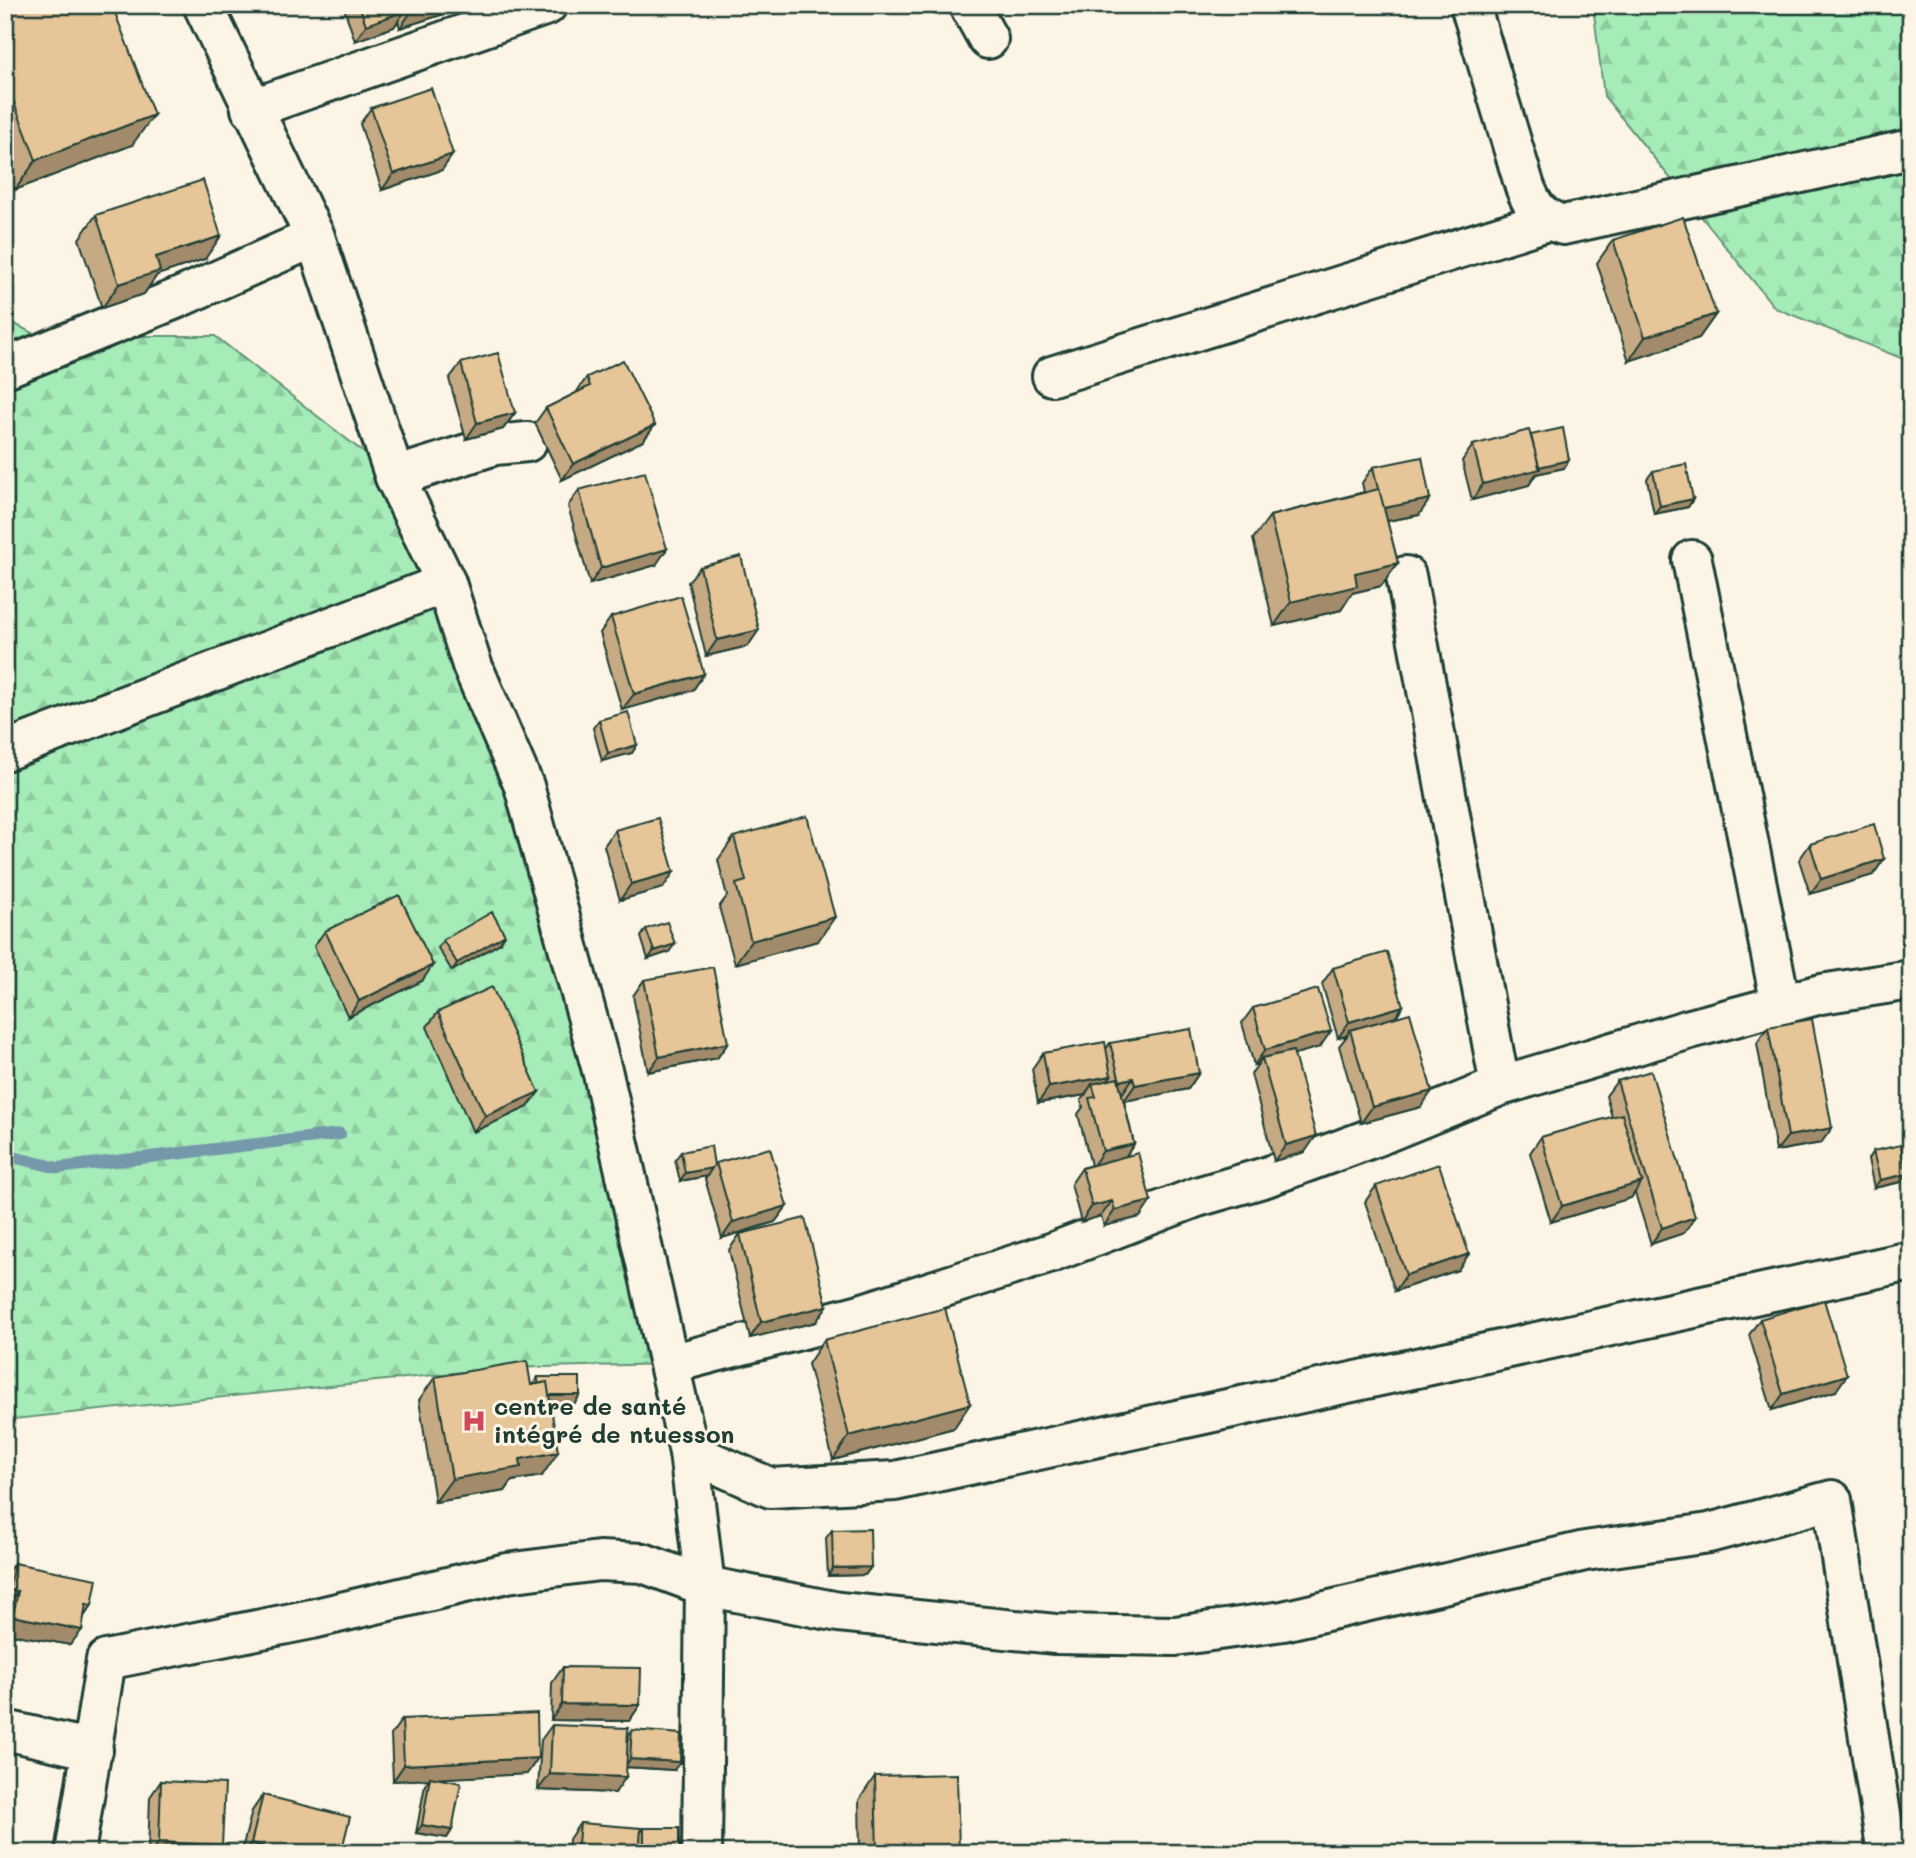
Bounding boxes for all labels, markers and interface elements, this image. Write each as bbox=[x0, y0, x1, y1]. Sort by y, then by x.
place label: centre de santé intégré de ntuesson bbox=[494, 1390, 734, 1449]
hospital icon: centre de santé intégré de ntuesson bbox=[460, 1407, 488, 1435]

